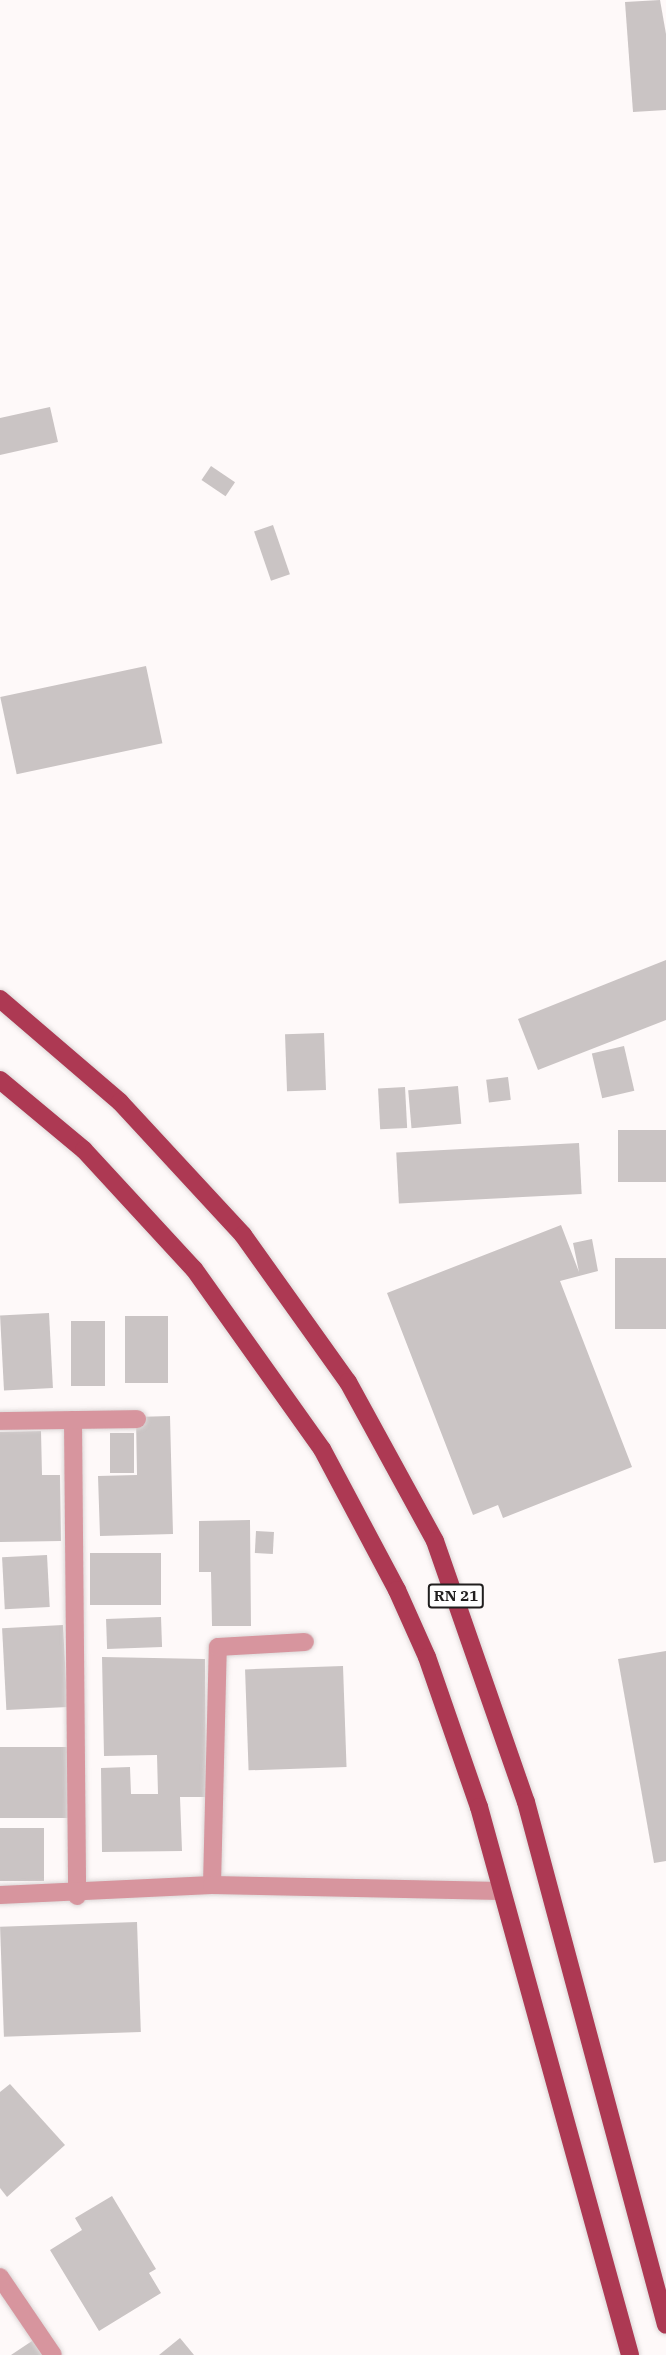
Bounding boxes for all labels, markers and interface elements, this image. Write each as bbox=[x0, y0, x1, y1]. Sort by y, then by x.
road number: RN 21 bbox=[428, 1584, 484, 1608]

